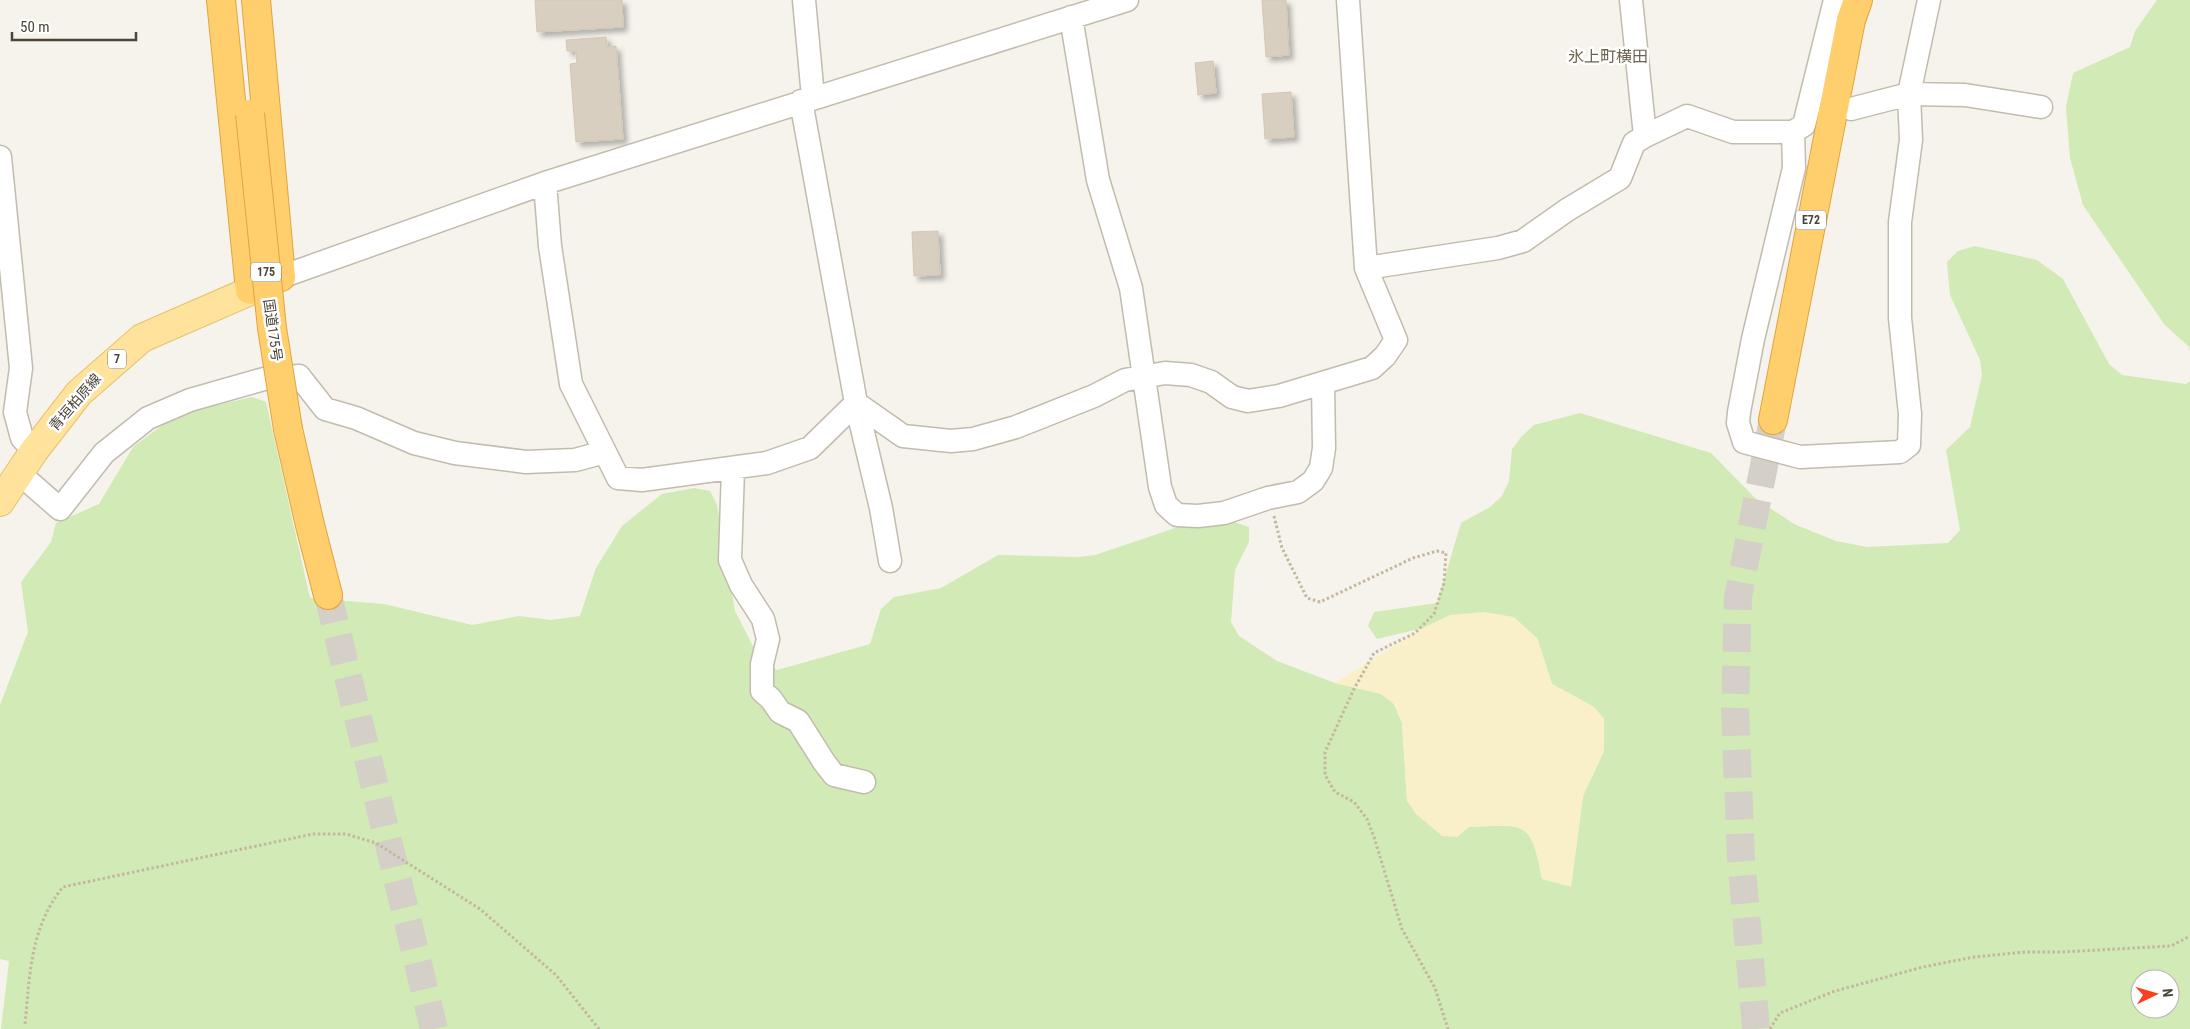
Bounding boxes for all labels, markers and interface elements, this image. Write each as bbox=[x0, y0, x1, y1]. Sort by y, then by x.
scale bar bbox=[12, 10, 136, 42]
text: 50 m bbox=[20, 18, 50, 36]
district label: 氷上町横田 bbox=[1568, 47, 1648, 66]
road number: E72 bbox=[1796, 210, 1826, 230]
road number: 175 bbox=[251, 262, 281, 282]
street label: 国道175号 bbox=[261, 298, 285, 362]
road number: 7 bbox=[108, 349, 126, 368]
street label: 青垣柏原線 bbox=[46, 370, 104, 434]
north arrow bbox=[2130, 969, 2180, 1019]
text: N bbox=[2160, 988, 2176, 998]

